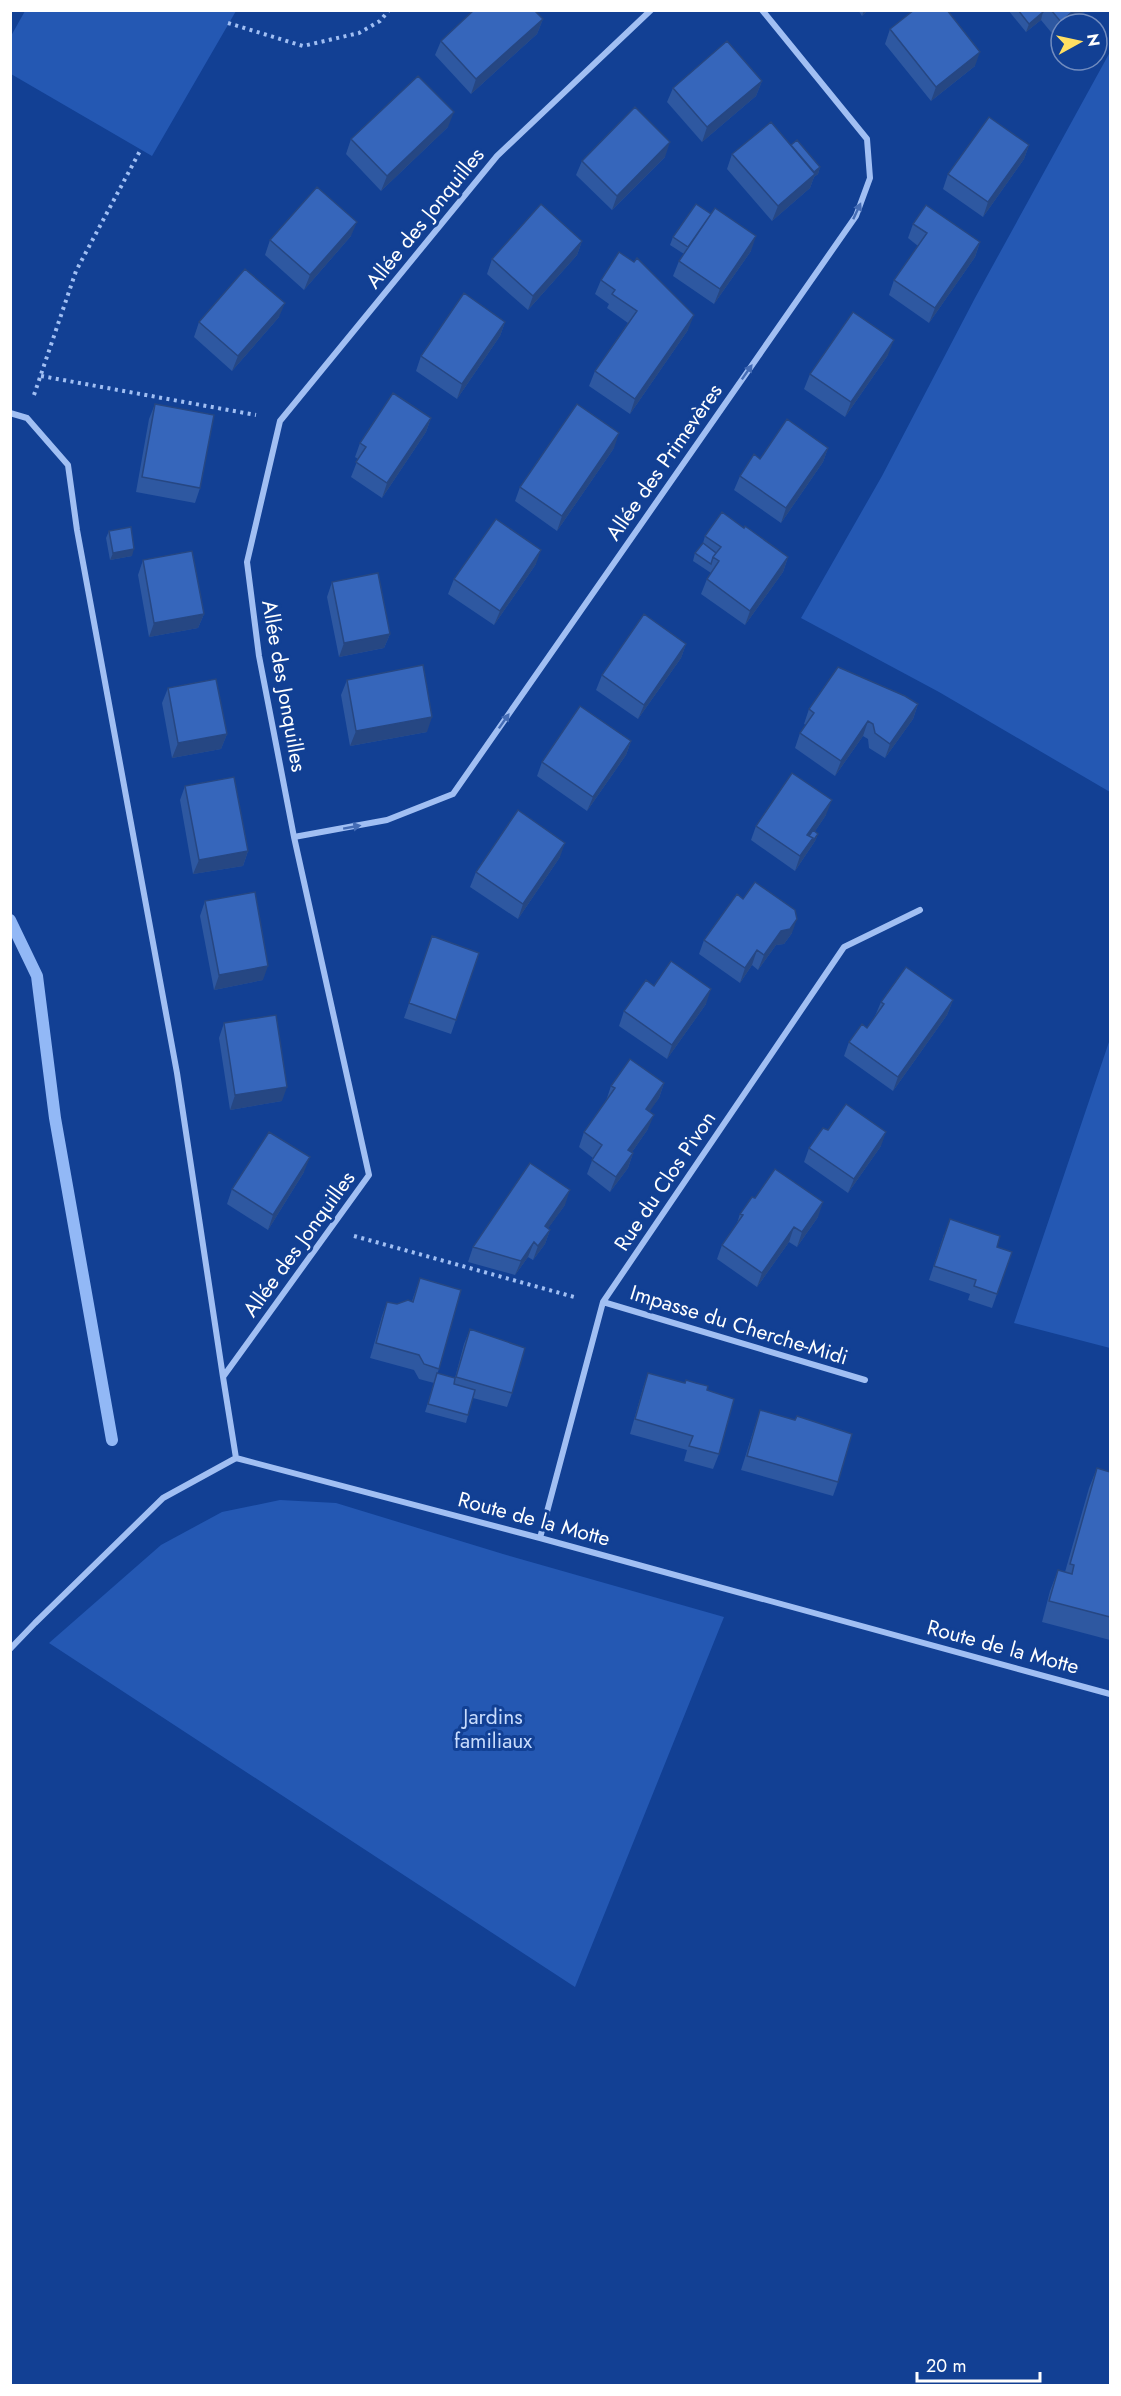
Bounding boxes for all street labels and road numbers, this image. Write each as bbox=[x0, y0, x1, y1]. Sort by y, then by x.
street label: Allée des Jonquilles bbox=[359, 141, 491, 295]
street label: Allée des Primevères bbox=[599, 377, 729, 547]
street label: Allée des Jonquilles bbox=[254, 598, 314, 774]
street label: Rue du Clos Pivon bbox=[607, 1105, 723, 1257]
street label: Allée des Jonquilles bbox=[236, 1165, 362, 1323]
street label: Impasse du Cherche-Midi bbox=[626, 1278, 852, 1372]
street label: Route de la Motte bbox=[455, 1484, 613, 1554]
street label: Route de la Motte bbox=[924, 1612, 1082, 1682]

